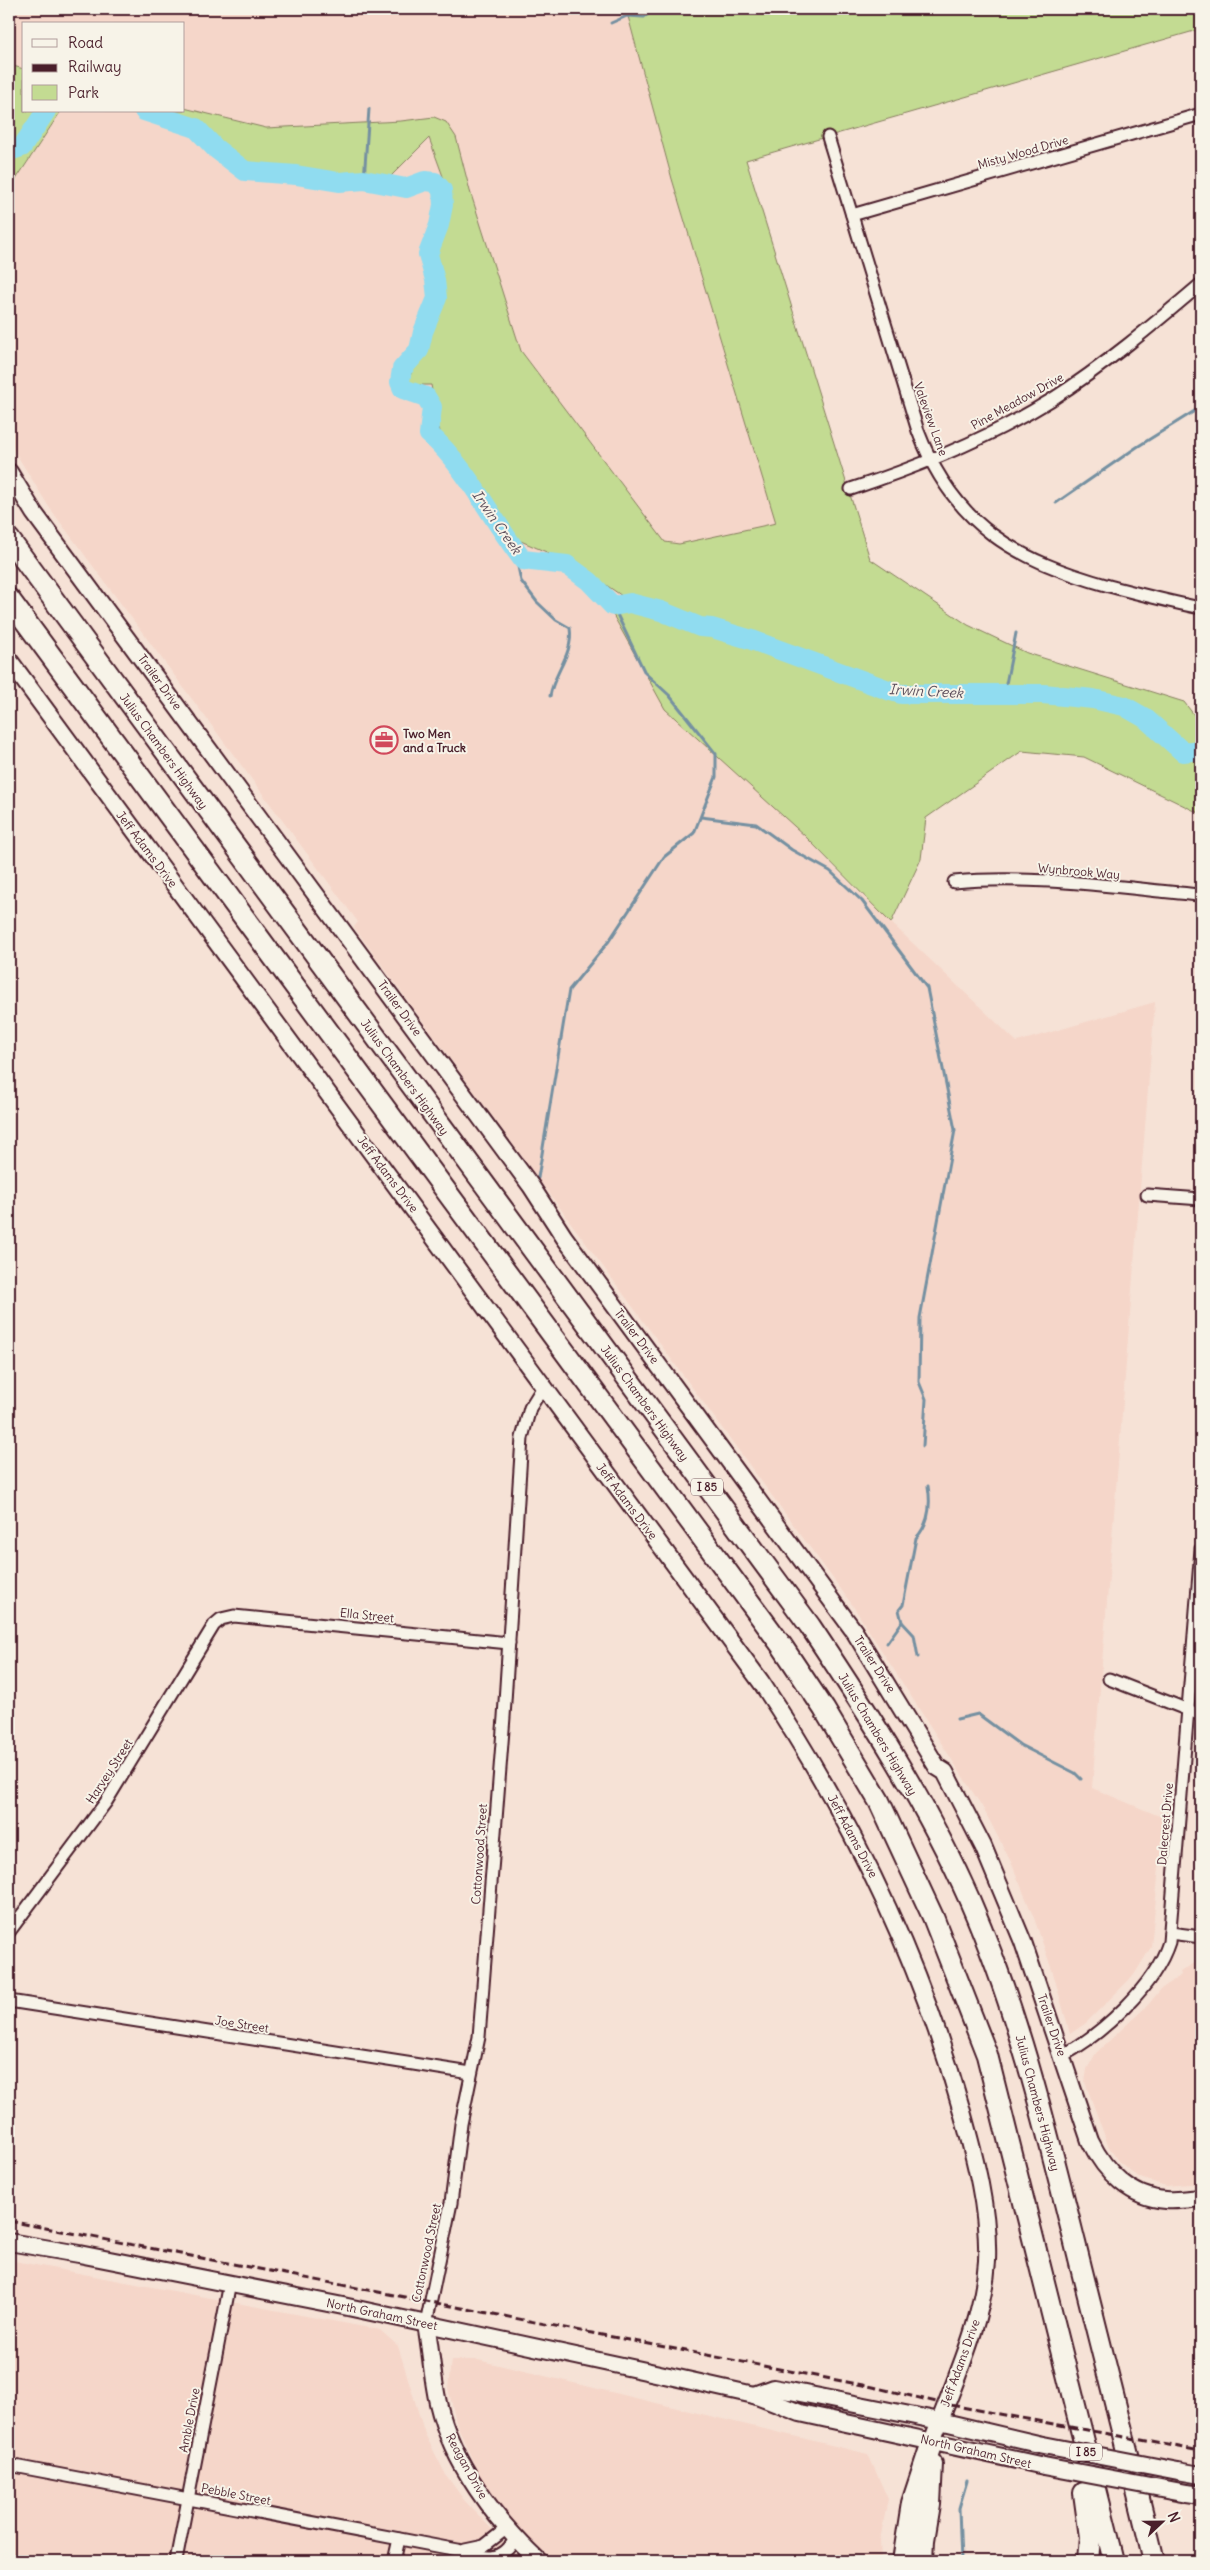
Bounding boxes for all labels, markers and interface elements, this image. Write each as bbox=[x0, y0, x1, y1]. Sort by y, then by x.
legend bbox=[22, 22, 185, 112]
text: Road bbox=[68, 33, 103, 52]
text: Railway bbox=[68, 57, 122, 76]
text: Park bbox=[68, 83, 99, 102]
street label: Misty Wood Drive bbox=[976, 132, 1070, 172]
street label: Pine Meadow Drive bbox=[968, 369, 1066, 433]
street label: Valeview Lane bbox=[911, 380, 951, 458]
water label: Irwin Creek bbox=[468, 487, 526, 558]
street label: Trailer Drive bbox=[135, 651, 185, 713]
water label: Irwin Creek bbox=[889, 680, 964, 702]
street label: Julius Chambers Highway bbox=[117, 690, 211, 812]
office icon: Two Men and a Truck bbox=[369, 725, 399, 755]
place label: Two Men and a Truck bbox=[403, 726, 466, 755]
street label: Jeff Adams Drive bbox=[113, 808, 181, 890]
street label: Wynbrook Way bbox=[1037, 860, 1121, 882]
street label: Trailer Drive bbox=[375, 977, 425, 1039]
street label: Julius Chambers Highway bbox=[358, 1016, 452, 1138]
street label: Jeff Adams Drive bbox=[354, 1133, 422, 1215]
street label: Trailer Drive bbox=[611, 1306, 663, 1366]
street label: Julius Chambers Highway bbox=[598, 1342, 692, 1464]
street label: Jeff Adams Drive bbox=[593, 1460, 661, 1542]
road number: I 85 bbox=[691, 1478, 723, 1495]
street label: Ella Street bbox=[339, 1605, 395, 1625]
street label: Trailer Drive bbox=[851, 1633, 899, 1695]
street label: Julius Chambers Highway bbox=[835, 1670, 921, 1798]
street label: Harvey Street bbox=[82, 1736, 136, 1806]
street label: Dalecrest Drive bbox=[1154, 1782, 1176, 1866]
street label: Jeff Adams Drive bbox=[825, 1792, 881, 1880]
street label: Cottonwood Street bbox=[468, 1803, 490, 1905]
street label: Trailer Drive bbox=[1034, 1992, 1070, 2058]
street label: Joe Street bbox=[214, 2012, 270, 2036]
street label: Julius Chambers Highway bbox=[1013, 2033, 1063, 2173]
street label: Cottonwood Street bbox=[408, 2202, 444, 2304]
street label: North Graham Street bbox=[325, 2295, 439, 2333]
street label: Jeff Adams Drive bbox=[937, 2317, 983, 2409]
street label: Amble Drive bbox=[175, 2387, 203, 2453]
street label: Reagan Drive bbox=[443, 2431, 491, 2501]
street label: North Graham Street bbox=[919, 2431, 1033, 2471]
road number: I 85 bbox=[1070, 2444, 1102, 2460]
street label: Pebble Street bbox=[200, 2480, 272, 2508]
north arrow bbox=[1138, 2498, 1188, 2548]
text: N bbox=[1164, 2509, 1184, 2525]

